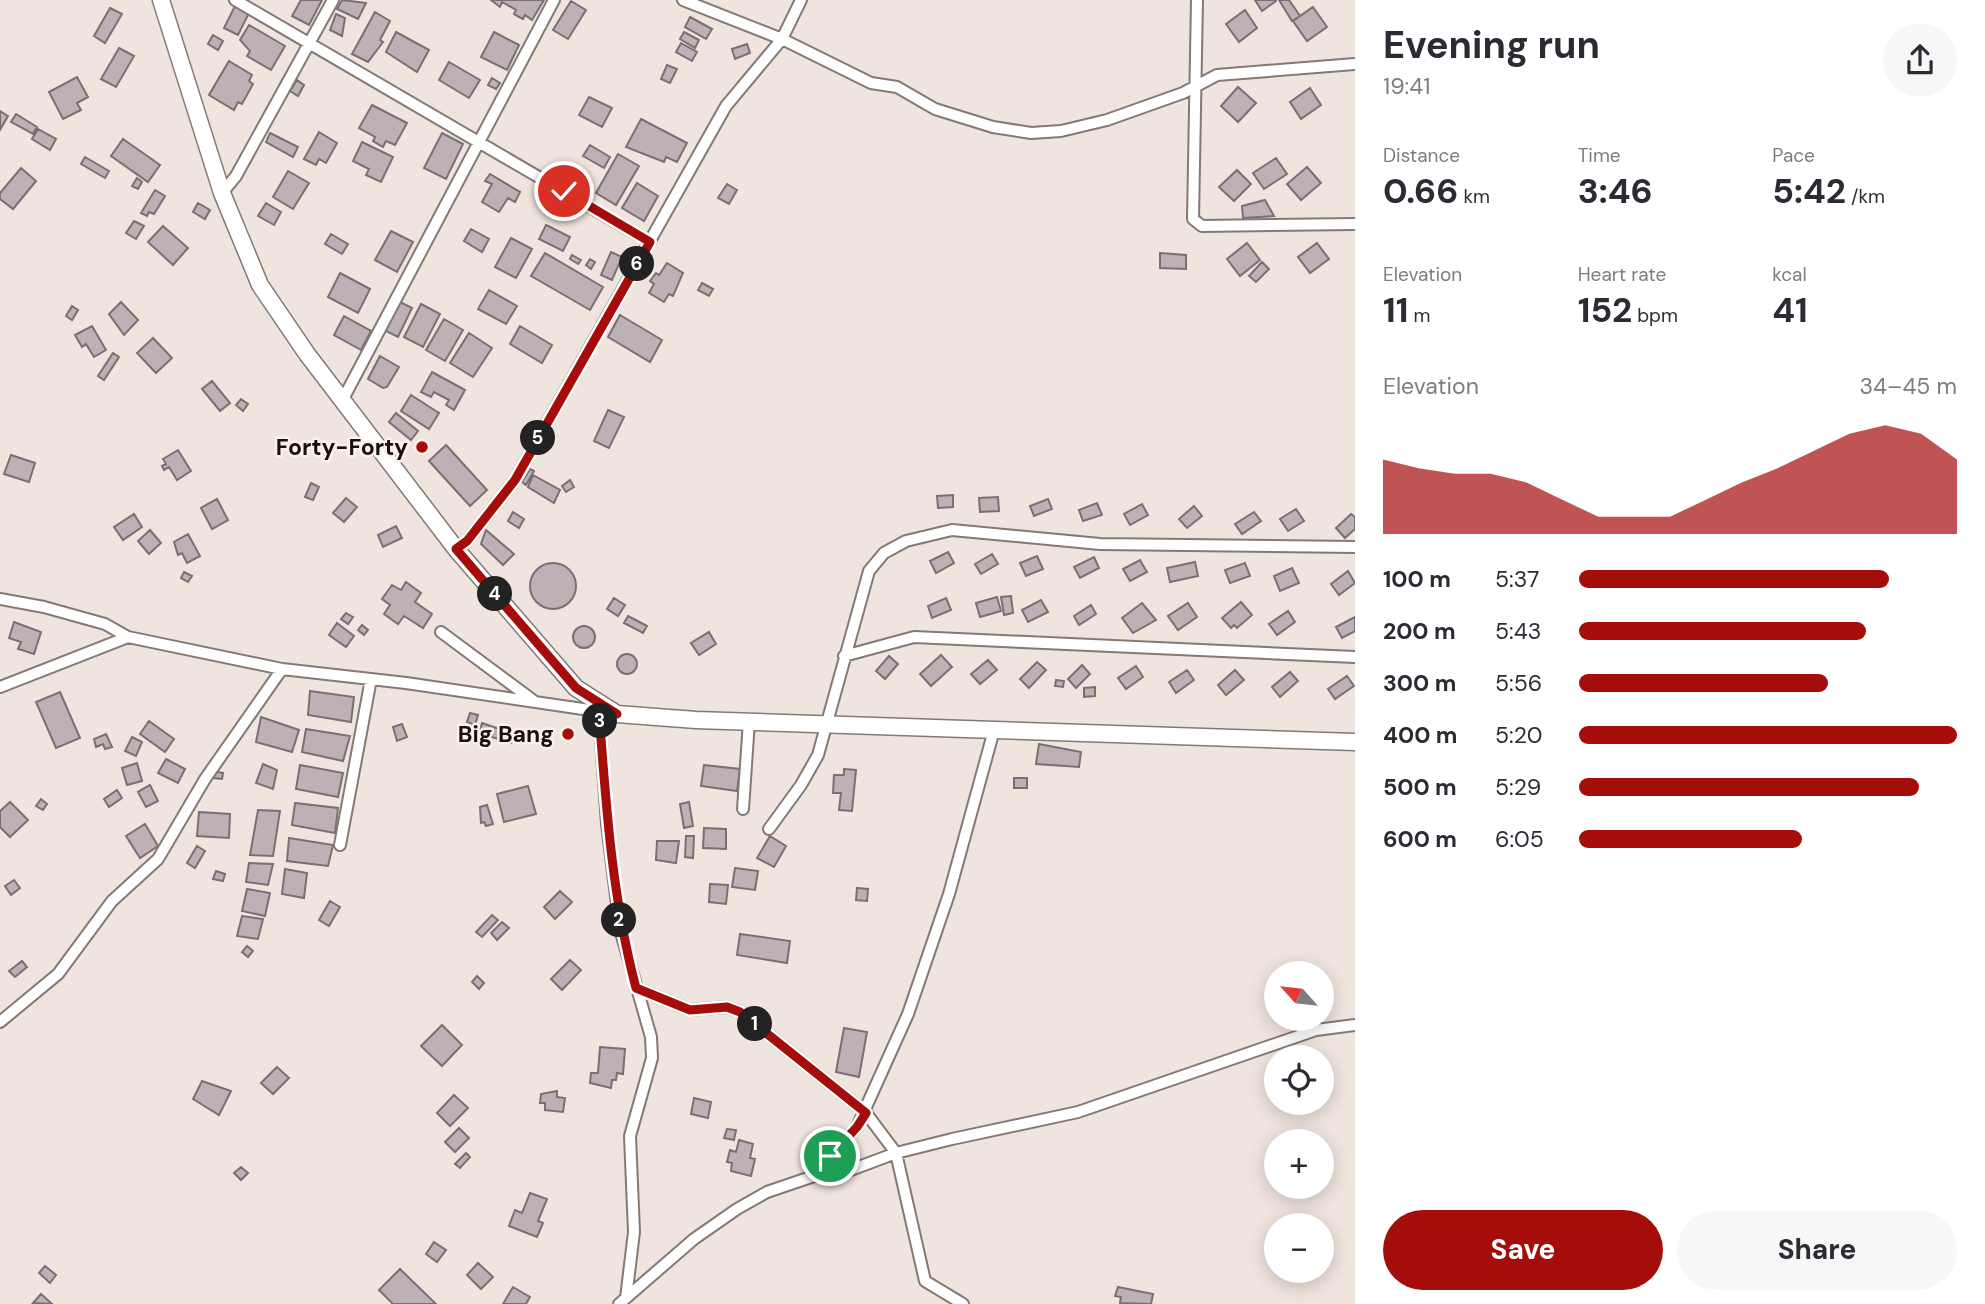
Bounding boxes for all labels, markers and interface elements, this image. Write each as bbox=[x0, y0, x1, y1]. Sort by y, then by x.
text: Evening run bbox=[1383, 20, 1600, 70]
button: share bbox=[1883, 23, 1957, 97]
text: 19:41 bbox=[1383, 71, 1430, 101]
text: Distance bbox=[1383, 143, 1460, 168]
text: Time bbox=[1578, 143, 1621, 168]
text: Pace bbox=[1772, 143, 1815, 168]
pin bbox=[534, 161, 594, 221]
text: 0.66 bbox=[1383, 168, 1458, 214]
text: 3:46 bbox=[1578, 168, 1653, 214]
text: 5:42 bbox=[1772, 168, 1846, 214]
icon: check bbox=[545, 172, 583, 210]
text: km bbox=[1458, 184, 1490, 209]
text: /km bbox=[1846, 184, 1885, 209]
pin: 6 bbox=[620, 246, 654, 282]
text: 6 bbox=[630, 251, 643, 276]
text: Elevation bbox=[1383, 262, 1462, 287]
text: Heart rate bbox=[1578, 262, 1666, 287]
text: kcal bbox=[1772, 262, 1807, 287]
text: 11 bbox=[1383, 287, 1408, 333]
text: 152 bbox=[1578, 287, 1632, 333]
text: 41 bbox=[1772, 287, 1808, 333]
text: m bbox=[1408, 303, 1430, 328]
text: bpm bbox=[1632, 303, 1678, 328]
text: Elevation bbox=[1383, 371, 1479, 401]
text: 34–45 m bbox=[1859, 371, 1957, 401]
pin: 5 bbox=[520, 420, 556, 456]
text: 5 bbox=[532, 425, 543, 450]
place label: Forty-Forty bbox=[276, 432, 408, 462]
marker: Forty-Forty bbox=[414, 439, 430, 455]
text: 100 m bbox=[1383, 564, 1451, 594]
text: 5:37 bbox=[1495, 564, 1539, 594]
pin: 4 bbox=[477, 576, 512, 612]
text: 4 bbox=[488, 581, 501, 606]
text: 200 m bbox=[1383, 616, 1456, 646]
text: 5:43 bbox=[1495, 616, 1541, 646]
text: 300 m bbox=[1383, 668, 1456, 698]
text: 5:56 bbox=[1495, 668, 1542, 698]
pin: 3 bbox=[582, 704, 618, 738]
text: 3 bbox=[594, 708, 605, 733]
place label: Big Bang bbox=[458, 719, 554, 749]
text: 400 m bbox=[1383, 720, 1457, 750]
text: 5:20 bbox=[1495, 720, 1542, 750]
marker: Big Bang bbox=[560, 726, 576, 742]
text: 500 m bbox=[1383, 772, 1457, 802]
text: 5:29 bbox=[1495, 772, 1541, 802]
text: 600 m bbox=[1383, 824, 1457, 854]
text: 6:05 bbox=[1495, 824, 1544, 854]
pin: 2 bbox=[602, 902, 636, 937]
text: 2 bbox=[613, 907, 624, 932]
north arrow bbox=[1264, 961, 1334, 1031]
map controls bbox=[1264, 961, 1334, 1283]
pin: 1 bbox=[738, 1006, 772, 1042]
text: 1 bbox=[751, 1011, 758, 1036]
button: locate bbox=[1264, 1045, 1334, 1115]
pin bbox=[800, 1126, 860, 1186]
button: + bbox=[1264, 1129, 1334, 1199]
icon: arrive bbox=[811, 1137, 849, 1175]
button: Save bbox=[1383, 1210, 1663, 1290]
button: Share bbox=[1677, 1210, 1957, 1290]
button: − bbox=[1264, 1213, 1334, 1283]

